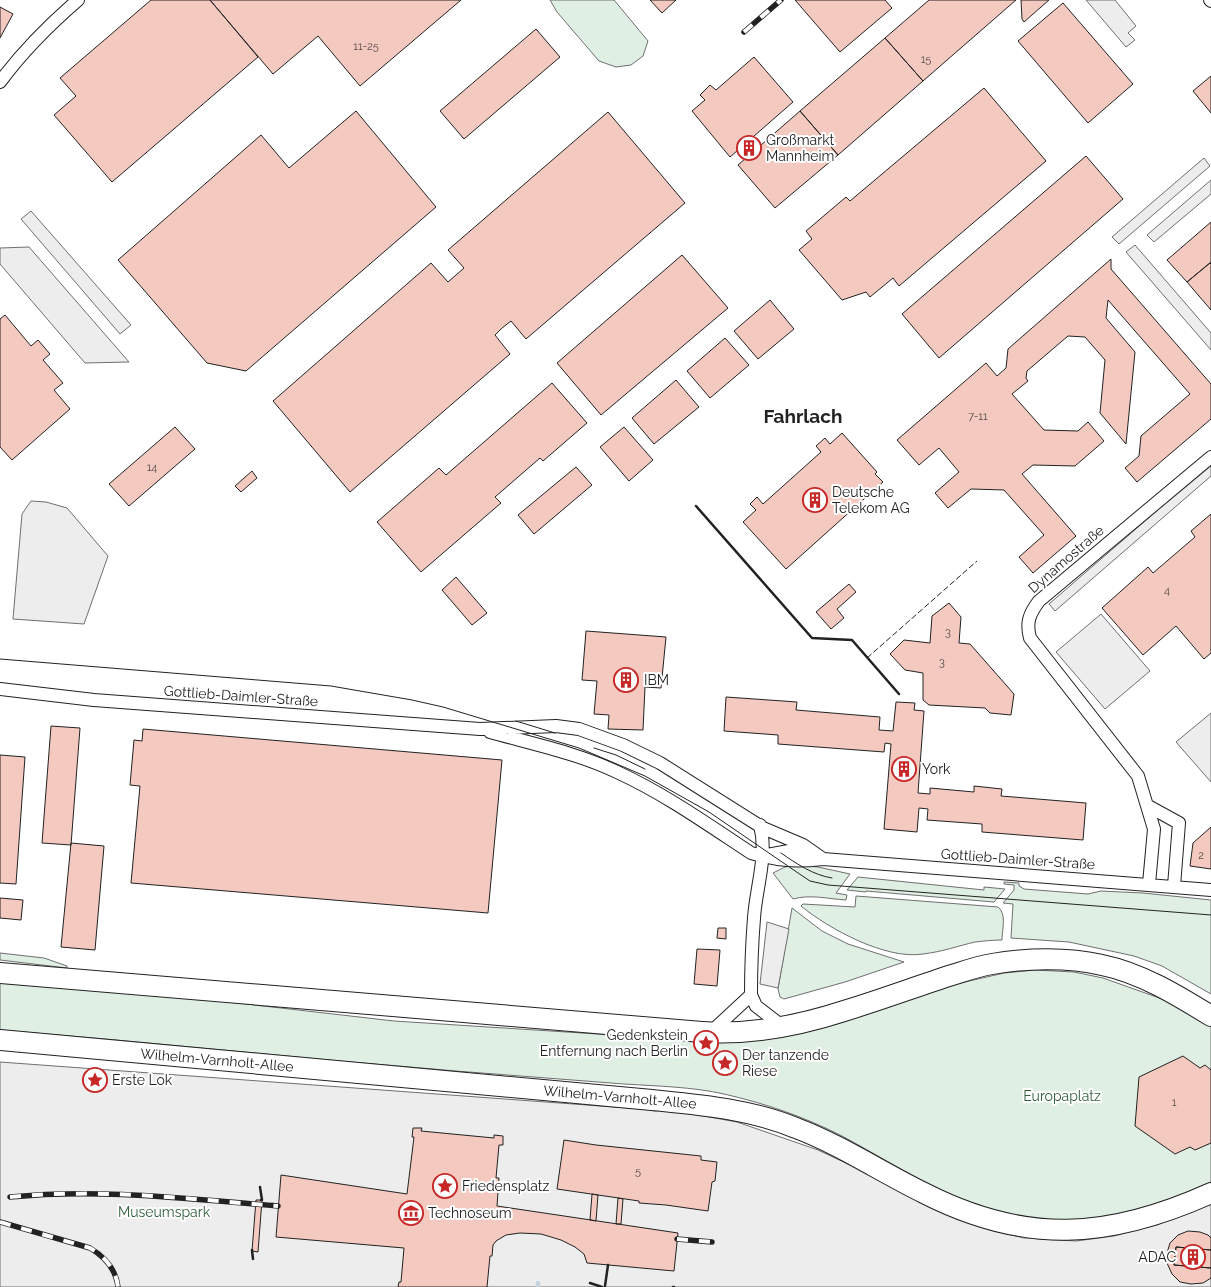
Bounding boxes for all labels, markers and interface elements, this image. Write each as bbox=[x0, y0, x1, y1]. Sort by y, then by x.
house number: 11-25 bbox=[353, 40, 379, 53]
house number: 15 bbox=[921, 53, 931, 66]
place label: Großmarkt Mannheim bbox=[766, 132, 835, 164]
building icon: Großmarkt Mannheim bbox=[736, 135, 762, 161]
district label: Fahrlach bbox=[764, 405, 842, 427]
house number: 7-11 bbox=[968, 410, 988, 423]
house number: 14 bbox=[147, 461, 157, 474]
place label: Deutsche Telekom AG bbox=[832, 484, 910, 516]
building icon: Deutsche Telekom AG bbox=[802, 487, 828, 513]
street label: Dynamostraße bbox=[1025, 522, 1107, 596]
house number: 4 bbox=[1164, 584, 1170, 597]
house number: 3 bbox=[945, 626, 951, 639]
house number: 3 bbox=[939, 656, 945, 669]
building icon: IBM bbox=[613, 667, 639, 693]
place label: IBM bbox=[644, 672, 669, 688]
street label: Gottlieb-Daimler-Straße bbox=[163, 683, 319, 709]
building icon: York bbox=[891, 756, 917, 782]
place label: York bbox=[922, 761, 951, 777]
street label: Gottlieb-Daimler-Straße bbox=[940, 846, 1096, 872]
house number: 2 bbox=[1198, 849, 1204, 862]
place label: Gedenkstein Entfernung nach Berlin bbox=[540, 1027, 688, 1059]
place icon: Gedenkstein Entfernung nach Berlin bbox=[693, 1030, 719, 1056]
street label: Wilhelm-Varnholt-Allee bbox=[140, 1045, 294, 1075]
place label: Der tanzende Riese bbox=[742, 1047, 829, 1079]
place icon: Der tanzende Riese bbox=[712, 1050, 738, 1076]
place icon: Erste Lok bbox=[82, 1067, 108, 1093]
place label: Erste Lok bbox=[112, 1072, 173, 1088]
street label: Wilhelm-Varnholt-Allee bbox=[543, 1082, 697, 1112]
park label: Europaplatz bbox=[1023, 1088, 1101, 1104]
house number: 1 bbox=[1172, 1096, 1177, 1109]
house number: 5 bbox=[635, 1165, 641, 1178]
place icon: Friedensplatz bbox=[432, 1173, 458, 1199]
place label: Friedensplatz bbox=[462, 1178, 549, 1194]
museum icon: Technoseum bbox=[398, 1200, 424, 1226]
park label: Museumspark bbox=[118, 1204, 211, 1220]
place label: Technoseum bbox=[428, 1205, 512, 1221]
building icon: ADAC bbox=[1180, 1244, 1206, 1270]
place label: ADAC bbox=[1138, 1249, 1176, 1265]

